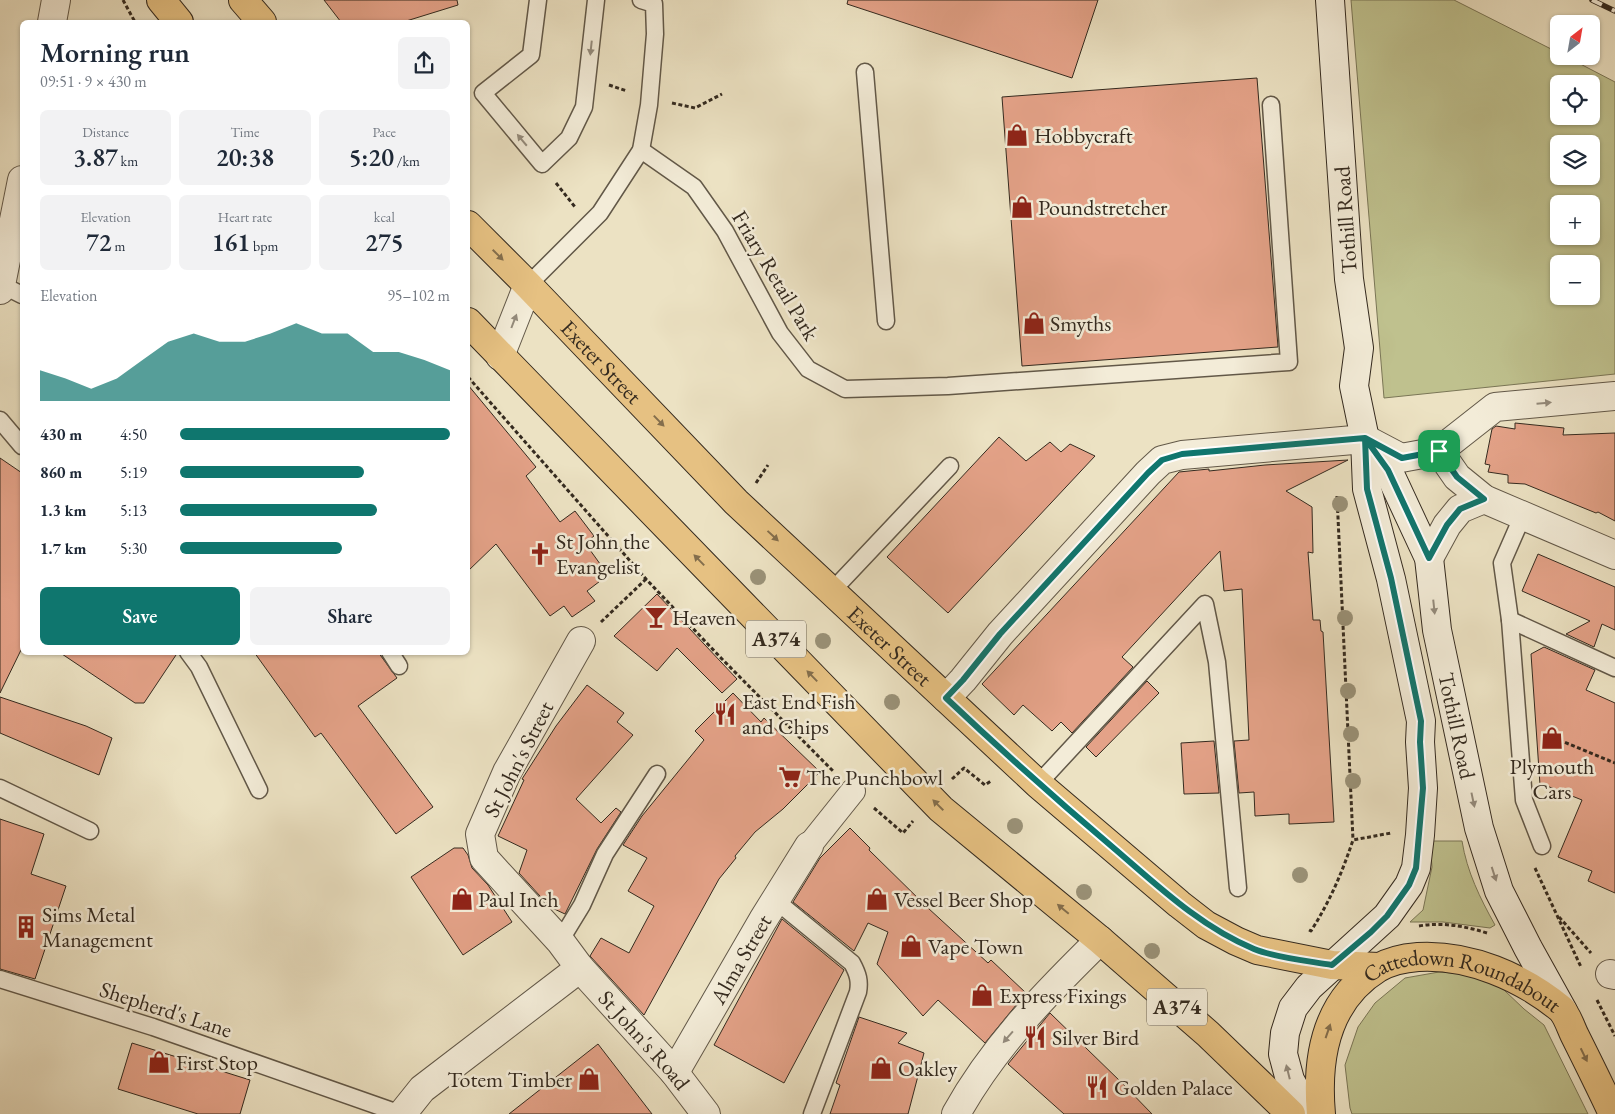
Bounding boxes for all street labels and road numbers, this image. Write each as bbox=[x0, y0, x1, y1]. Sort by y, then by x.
street label: Tothill Road bbox=[1327, 164, 1364, 275]
street label: Friary Retail Park bbox=[725, 205, 826, 346]
street label: Exeter Street bbox=[554, 314, 648, 410]
street label: Exeter Street bbox=[841, 599, 938, 693]
road number: A374 bbox=[746, 620, 806, 658]
street label: Tothill Road bbox=[1431, 670, 1482, 783]
street label: St John's Street bbox=[477, 696, 560, 822]
street label: Alma Street bbox=[703, 909, 778, 1010]
street label: Cattedown Roundabout bbox=[1357, 943, 1567, 1019]
street label: Shepherd's Lane bbox=[96, 974, 236, 1045]
street label: St John's Road bbox=[592, 984, 697, 1097]
road number: A374 bbox=[1147, 989, 1207, 1026]

